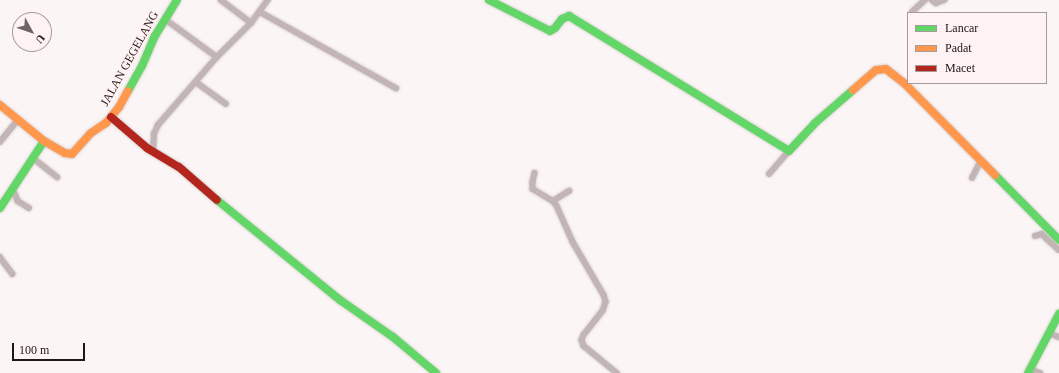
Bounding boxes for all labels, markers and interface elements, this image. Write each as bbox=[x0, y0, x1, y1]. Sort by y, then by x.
street label: JALAN GEGELANG bbox=[98, 9, 162, 109]
north arrow bbox=[12, 12, 52, 52]
legend bbox=[907, 12, 1047, 84]
text: Lancar bbox=[945, 21, 978, 35]
text: U bbox=[33, 32, 48, 46]
text: Padat bbox=[945, 41, 972, 55]
text: Macet bbox=[945, 61, 975, 75]
scale bar bbox=[14, 335, 87, 361]
text: 100 m bbox=[19, 343, 49, 357]

